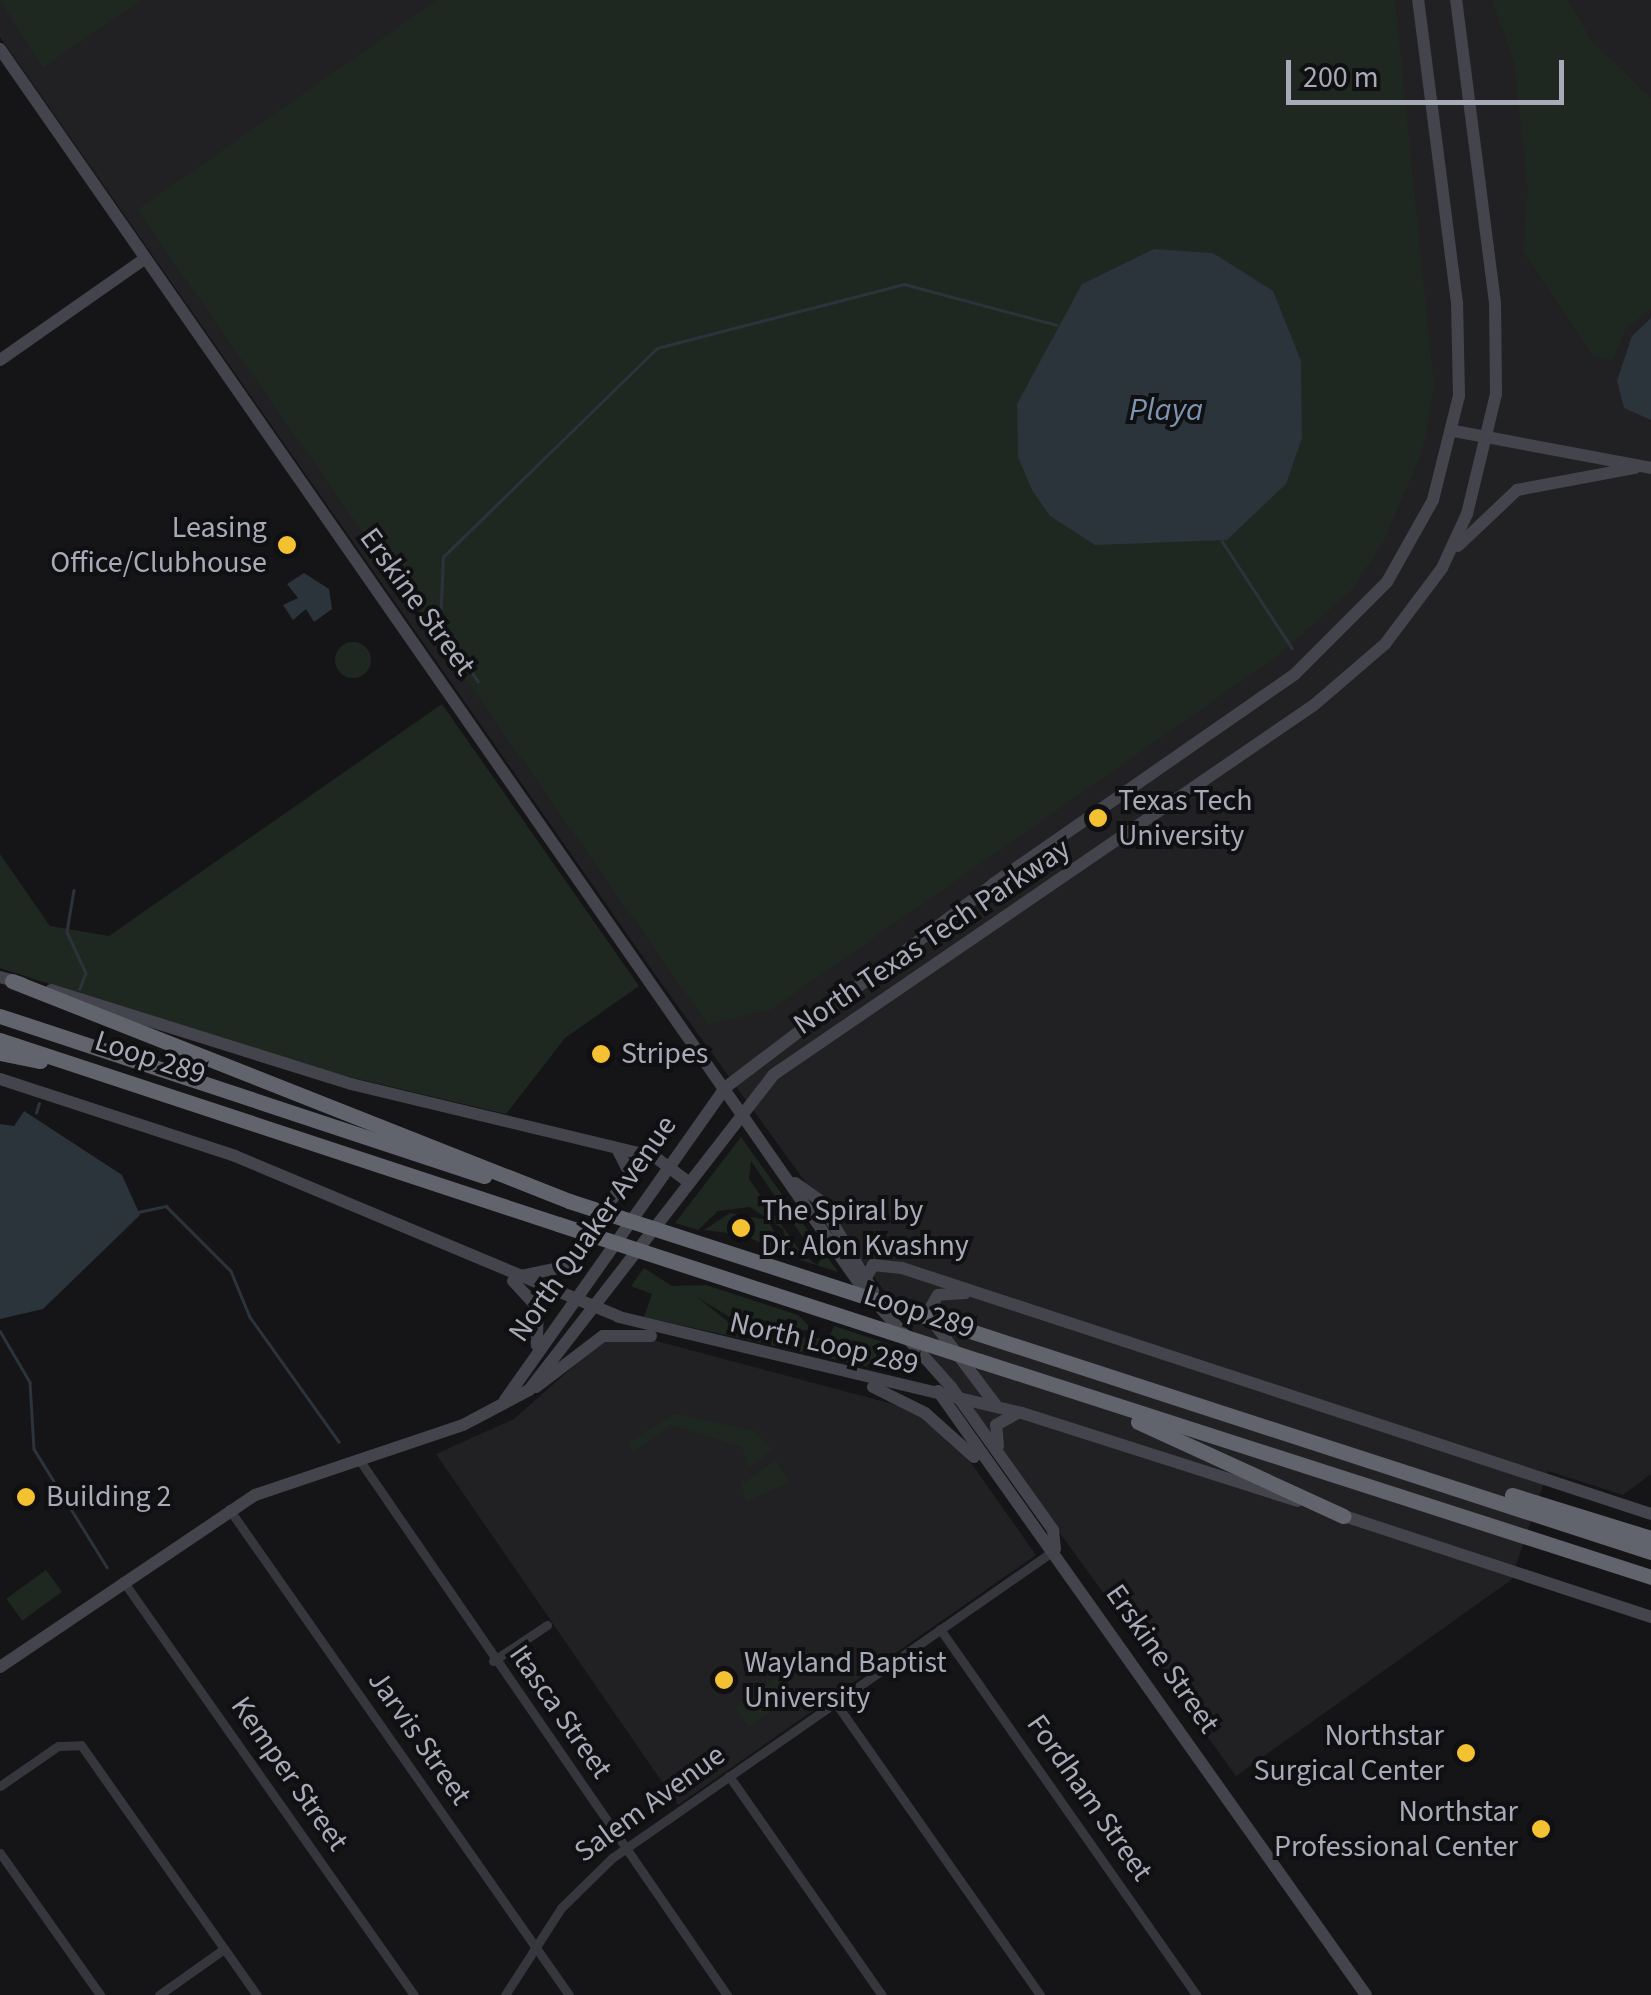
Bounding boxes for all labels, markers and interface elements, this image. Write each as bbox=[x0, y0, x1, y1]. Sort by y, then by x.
scale bar bbox=[1291, 40, 1568, 102]
text: 200 m bbox=[1303, 56, 1379, 99]
water label: Playa bbox=[1129, 391, 1203, 429]
place label: Leasing Office/Clubhouse bbox=[50, 510, 267, 580]
street label: Erskine Street bbox=[351, 521, 483, 683]
marker: Leasing Office/Clubhouse bbox=[276, 534, 298, 556]
place label: Texas Tech University bbox=[1118, 783, 1253, 854]
marker: Texas Tech University bbox=[1087, 807, 1109, 829]
street label: North Texas Tech Parkway bbox=[787, 831, 1077, 1043]
street label: Loop 289 bbox=[90, 1023, 210, 1093]
place label: Stripes bbox=[621, 1036, 708, 1072]
marker: Stripes bbox=[590, 1043, 612, 1065]
street label: North Quaker Avenue bbox=[501, 1109, 685, 1349]
place label: The Spiral by Dr. Alon Kvashny bbox=[761, 1193, 969, 1264]
marker: The Spiral by Dr. Alon Kvashny bbox=[730, 1217, 752, 1239]
street label: Loop 289 bbox=[859, 1277, 979, 1347]
street label: North Loop 289 bbox=[726, 1305, 922, 1383]
place label: Building 2 bbox=[46, 1479, 171, 1515]
marker: Building 2 bbox=[15, 1486, 37, 1508]
street label: Erskine Street bbox=[1098, 1578, 1226, 1740]
street label: Itasca Street bbox=[501, 1638, 619, 1786]
place label: Wayland Baptist University bbox=[744, 1645, 947, 1716]
street label: Jarvis Street bbox=[360, 1664, 478, 1812]
marker: Wayland Baptist University bbox=[713, 1669, 735, 1691]
street label: Kemper Street bbox=[223, 1690, 355, 1858]
street label: Fordham Street bbox=[1018, 1708, 1160, 1888]
place label: Northstar Surgical Center bbox=[1253, 1718, 1444, 1788]
street label: Salem Avenue bbox=[568, 1737, 732, 1871]
marker: Northstar Surgical Center bbox=[1453, 1740, 1479, 1766]
place label: Northstar Professional Center bbox=[1274, 1794, 1518, 1864]
marker: Northstar Professional Center bbox=[1528, 1816, 1554, 1842]

